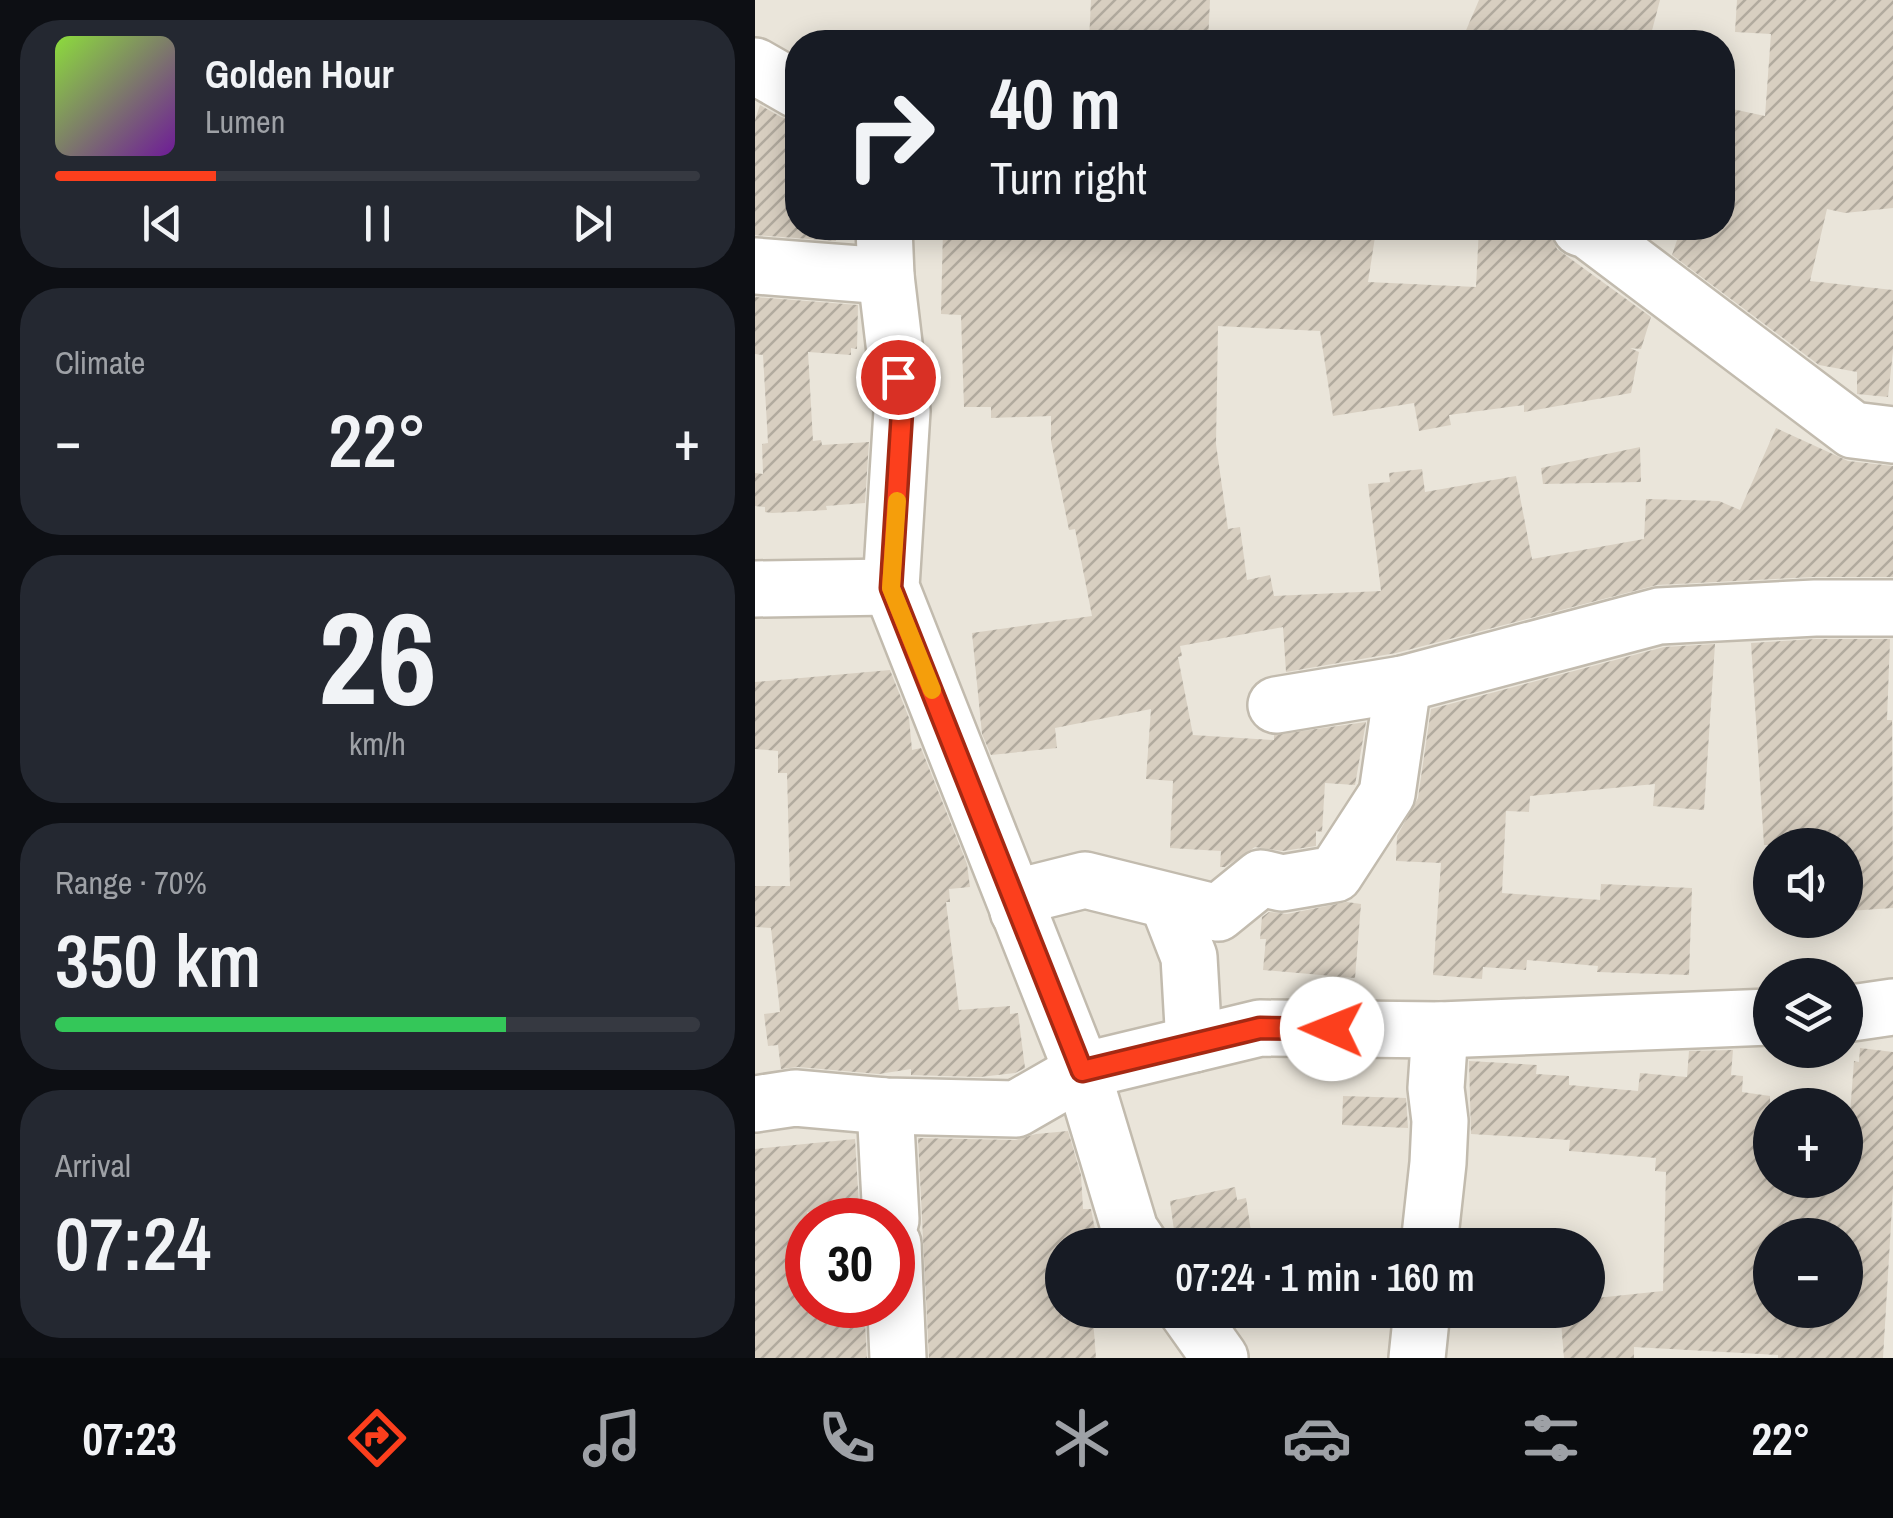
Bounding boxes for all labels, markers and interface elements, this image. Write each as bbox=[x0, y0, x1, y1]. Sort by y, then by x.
text: Golden Hour bbox=[205, 49, 394, 100]
text: 40 m bbox=[990, 57, 1121, 151]
icon: right bbox=[825, 70, 955, 200]
text: Lumen bbox=[205, 100, 285, 143]
text: Turn right bbox=[990, 147, 1147, 208]
icon: previous bbox=[135, 196, 190, 251]
icon: pause bbox=[350, 196, 405, 251]
icon: next bbox=[565, 196, 620, 251]
pin bbox=[856, 335, 941, 420]
text: Climate bbox=[55, 341, 145, 384]
icon: arrive bbox=[871, 350, 926, 405]
text: 22° bbox=[328, 389, 427, 490]
text: − bbox=[55, 403, 81, 477]
text: + bbox=[674, 403, 700, 477]
text: 26 bbox=[318, 569, 437, 745]
text: km/h bbox=[349, 722, 406, 765]
map controls bbox=[1753, 828, 1863, 1328]
button: sound bbox=[1753, 828, 1863, 938]
text: Range · 70% bbox=[55, 861, 207, 904]
text: 350 km bbox=[55, 909, 261, 1010]
button: layers bbox=[1753, 958, 1863, 1068]
position arrow bbox=[1280, 977, 1384, 1081]
button: + bbox=[1753, 1088, 1863, 1198]
text: Arrival bbox=[55, 1144, 131, 1187]
text: 07:24 bbox=[55, 1192, 211, 1293]
speed limit sign: 30 bbox=[785, 1198, 915, 1328]
button: − bbox=[1753, 1218, 1863, 1328]
text: 07:24 · 1 min · 160 m bbox=[1175, 1252, 1475, 1303]
icon: directions bbox=[342, 1403, 412, 1473]
icon: music bbox=[577, 1403, 647, 1473]
icon: phone bbox=[812, 1403, 882, 1473]
icon: climate bbox=[1047, 1403, 1117, 1473]
icon: car bbox=[1282, 1403, 1352, 1473]
icon: filters bbox=[1516, 1403, 1586, 1473]
text: 07:23 bbox=[82, 1408, 177, 1469]
text: 22° bbox=[1751, 1408, 1810, 1469]

